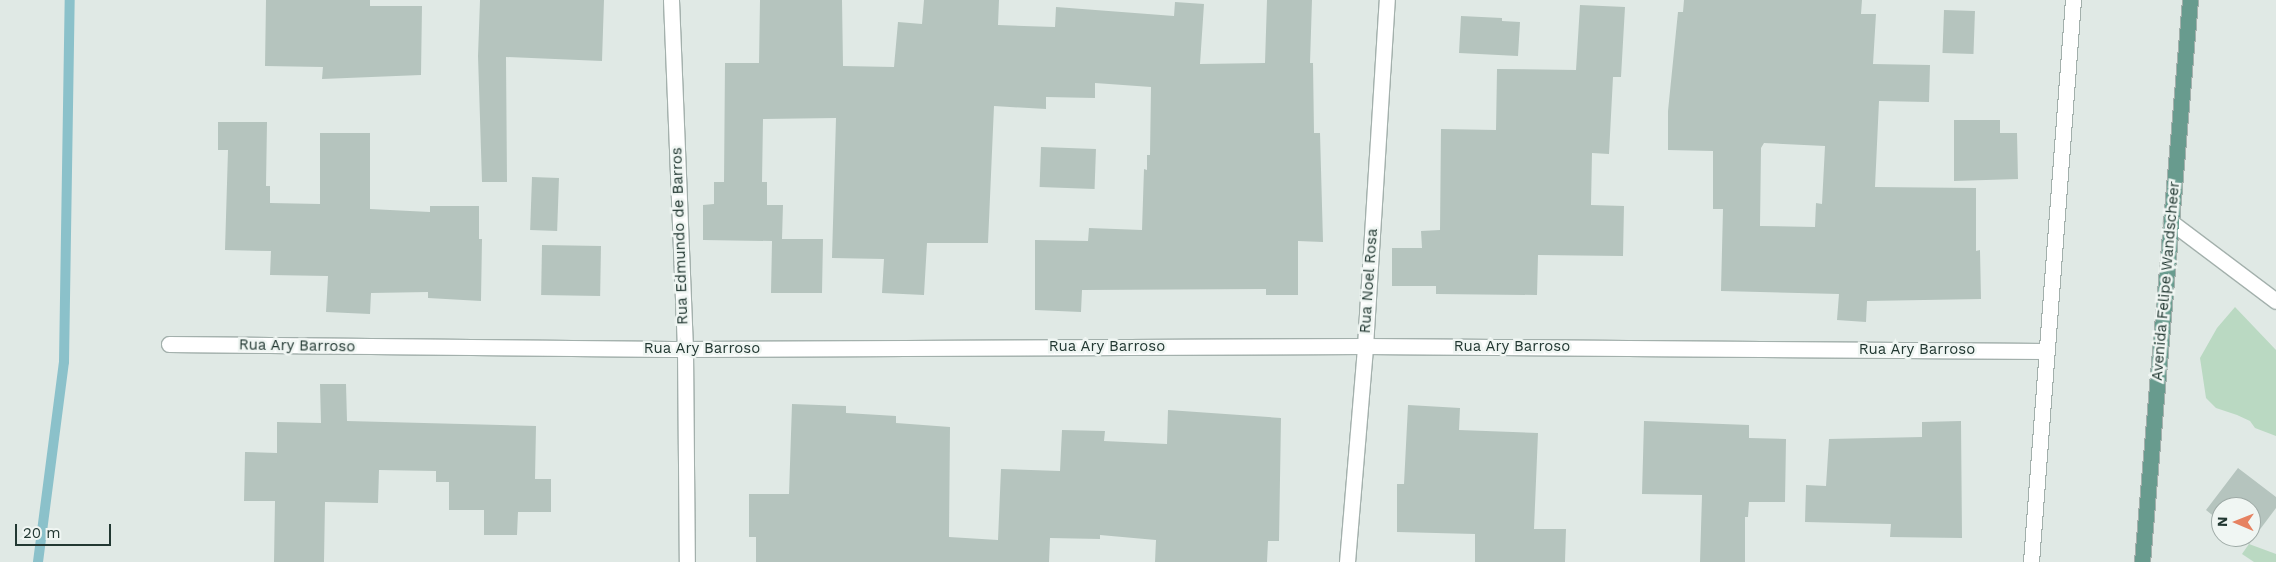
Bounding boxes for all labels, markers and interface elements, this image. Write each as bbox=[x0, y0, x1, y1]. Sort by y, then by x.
street label: Rua Edmundo de Barros bbox=[668, 147, 692, 325]
street label: Avenida Felipe Wandscheer bbox=[2148, 180, 2184, 382]
street label: Rua Noel Rosa bbox=[1356, 227, 1382, 335]
street label: Rua Ary Barroso bbox=[238, 336, 356, 356]
street label: Rua Ary Barroso bbox=[1048, 338, 1166, 356]
street label: Rua Ary Barroso bbox=[1453, 338, 1571, 356]
street label: Rua Ary Barroso bbox=[643, 340, 761, 358]
street label: Rua Ary Barroso bbox=[1858, 341, 1976, 359]
north arrow bbox=[2211, 497, 2261, 547]
scale bar bbox=[18, 514, 114, 546]
text: N bbox=[2214, 516, 2230, 527]
text: 20 m bbox=[23, 524, 61, 542]

